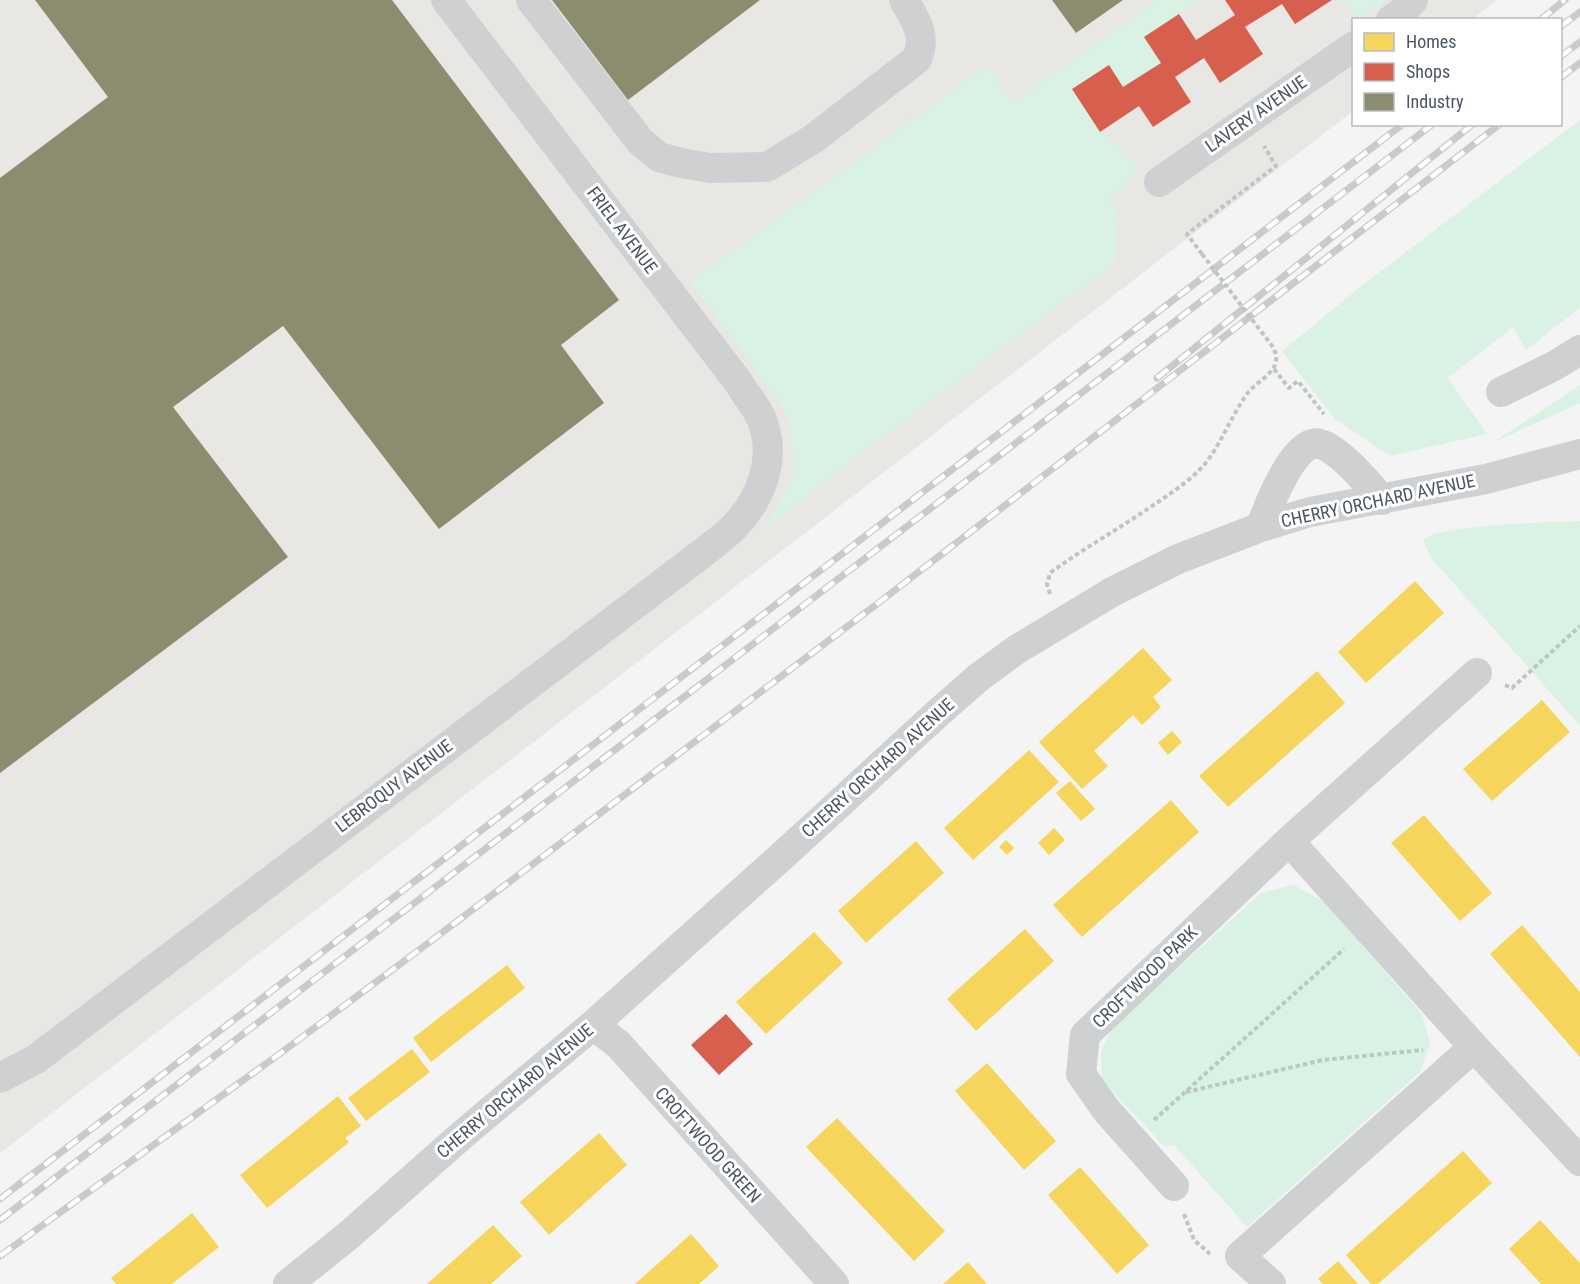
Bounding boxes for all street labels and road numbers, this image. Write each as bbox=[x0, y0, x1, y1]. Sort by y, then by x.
street label: LAVERY AVENUE bbox=[1201, 71, 1310, 156]
street label: FRIEL AVENUE bbox=[583, 182, 662, 277]
street label: CHERRY ORCHARD AVENUE bbox=[1279, 470, 1477, 531]
street label: CHERRY ORCHARD AVENUE bbox=[797, 694, 958, 842]
street label: LEBROQUY AVENUE bbox=[331, 735, 456, 836]
street label: CROFTWOOD PARK bbox=[1088, 921, 1201, 1032]
street label: CHERRY ORCHARD AVENUE bbox=[432, 1019, 597, 1162]
street label: CROFTWOOD GREEN bbox=[651, 1083, 766, 1207]

